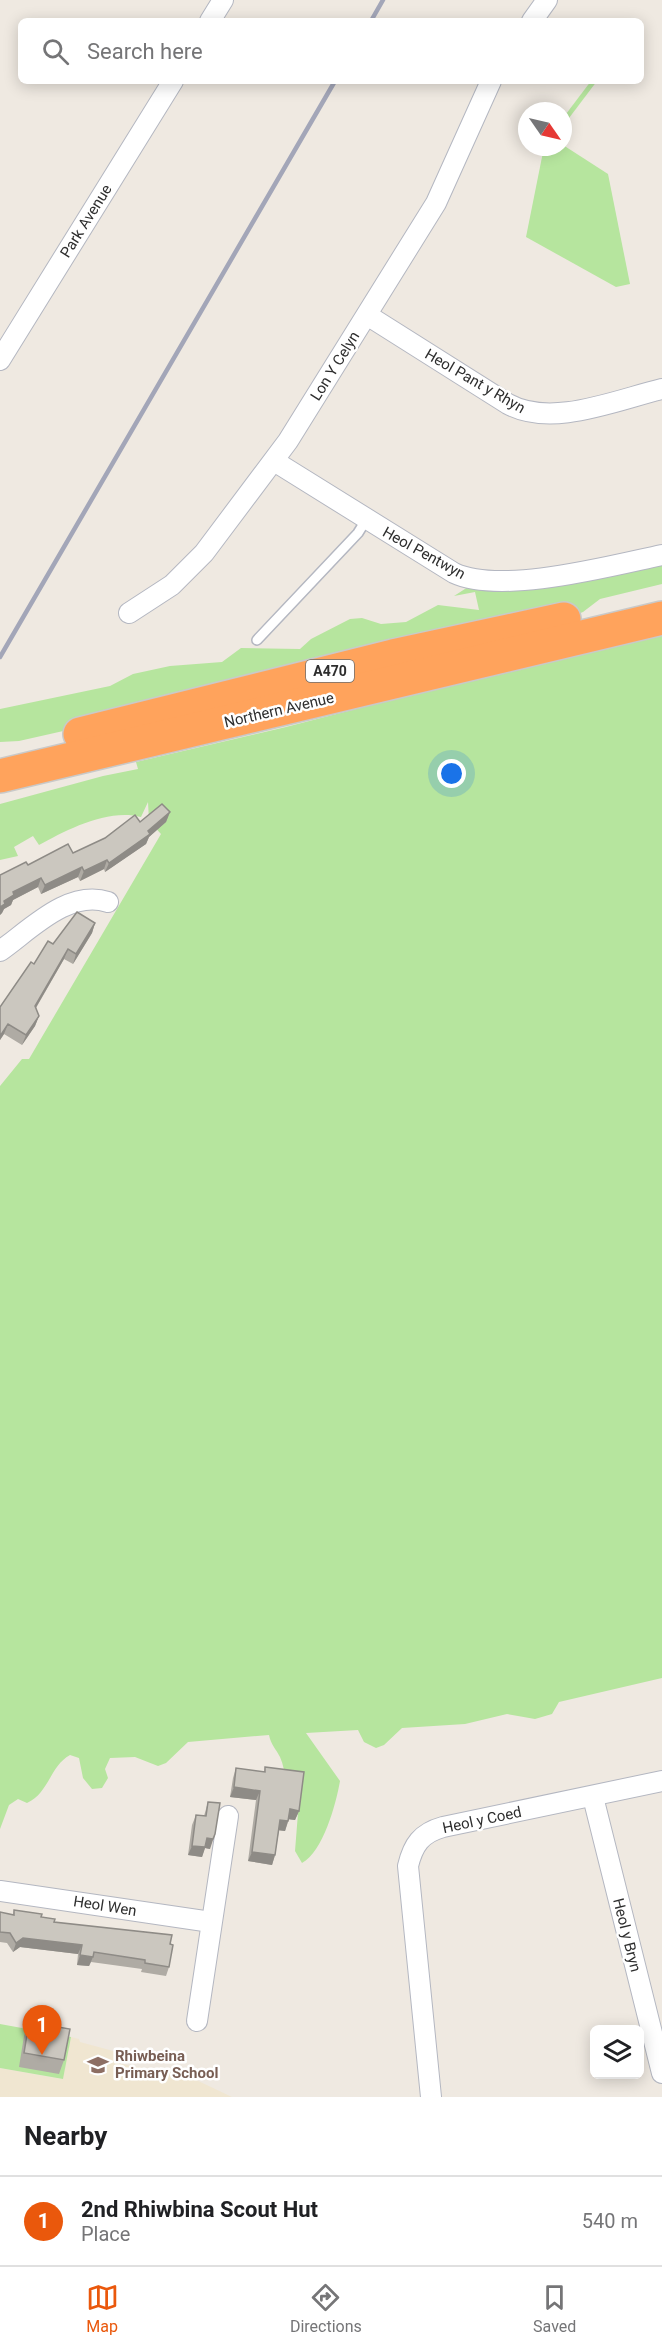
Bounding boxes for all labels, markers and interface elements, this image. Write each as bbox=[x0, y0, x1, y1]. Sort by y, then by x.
search box bbox=[18, 18, 644, 84]
icon: search bbox=[39, 35, 72, 68]
text: Search here bbox=[87, 39, 203, 64]
north arrow bbox=[518, 102, 572, 156]
street label: Park Avenue bbox=[56, 181, 116, 261]
street label: Lon Y Celyn bbox=[307, 328, 363, 404]
street label: Heol Pant y Rhyn bbox=[422, 345, 528, 417]
street label: Heol Pentwyn bbox=[380, 523, 468, 583]
road number: A470 bbox=[306, 660, 354, 682]
street label: Northern Avenue bbox=[222, 689, 336, 731]
your location bbox=[437, 759, 466, 788]
street label: Heol y Coed bbox=[441, 1803, 523, 1837]
street label: Heol Wen bbox=[72, 1892, 138, 1920]
street label: Heol y Bryn bbox=[609, 1896, 645, 1974]
pin: 1 bbox=[22, 2006, 62, 2055]
map controls bbox=[590, 2025, 644, 2079]
button: layers bbox=[590, 2025, 644, 2079]
place label: Rhiwbeina Primary School bbox=[115, 2047, 218, 2082]
school or university icon: Rhiwbeina Primary School bbox=[86, 2053, 110, 2077]
text: Nearby bbox=[24, 2121, 107, 2151]
text: 2nd Rhiwbina Scout Hut bbox=[81, 2197, 318, 2222]
text: 1 bbox=[38, 2209, 49, 2233]
text: 540 m bbox=[582, 2209, 638, 2233]
text: Place bbox=[81, 2222, 130, 2246]
tab: Map bbox=[86, 2281, 119, 2336]
tab: Directions bbox=[290, 2281, 362, 2336]
tab: Saved bbox=[533, 2281, 576, 2336]

